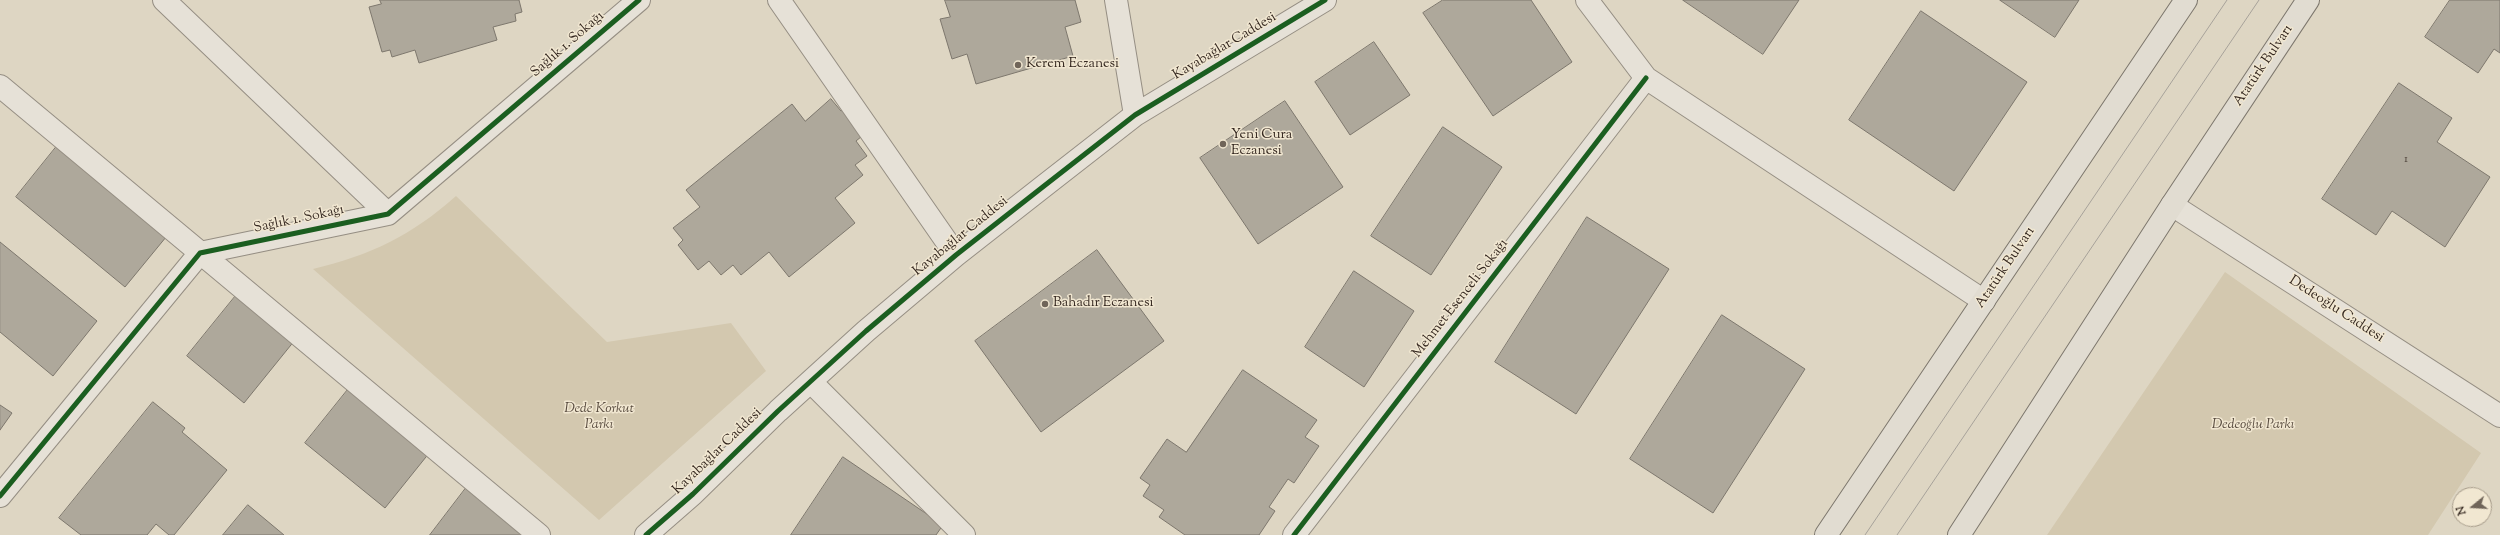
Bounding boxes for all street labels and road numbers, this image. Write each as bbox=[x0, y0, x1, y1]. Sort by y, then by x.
street label: Sağlık 1. Sokağı bbox=[528, 9, 608, 81]
street label: Kayabağlar Caddesi bbox=[1170, 9, 1280, 85]
street label: Atatürk Bulvarı bbox=[2231, 22, 2297, 110]
street label: Kayabağlar Caddesi bbox=[910, 193, 1012, 281]
street label: Sağlık 1. Sokağı bbox=[252, 202, 346, 238]
street label: Atatürk Bulvarı bbox=[1973, 224, 2039, 312]
street label: Mehmet Esenceli Sokağı bbox=[1409, 236, 1513, 362]
street label: Dedeoğlu Caddesi bbox=[2285, 273, 2387, 347]
street label: Kayabağlar Caddesi bbox=[670, 405, 766, 499]

